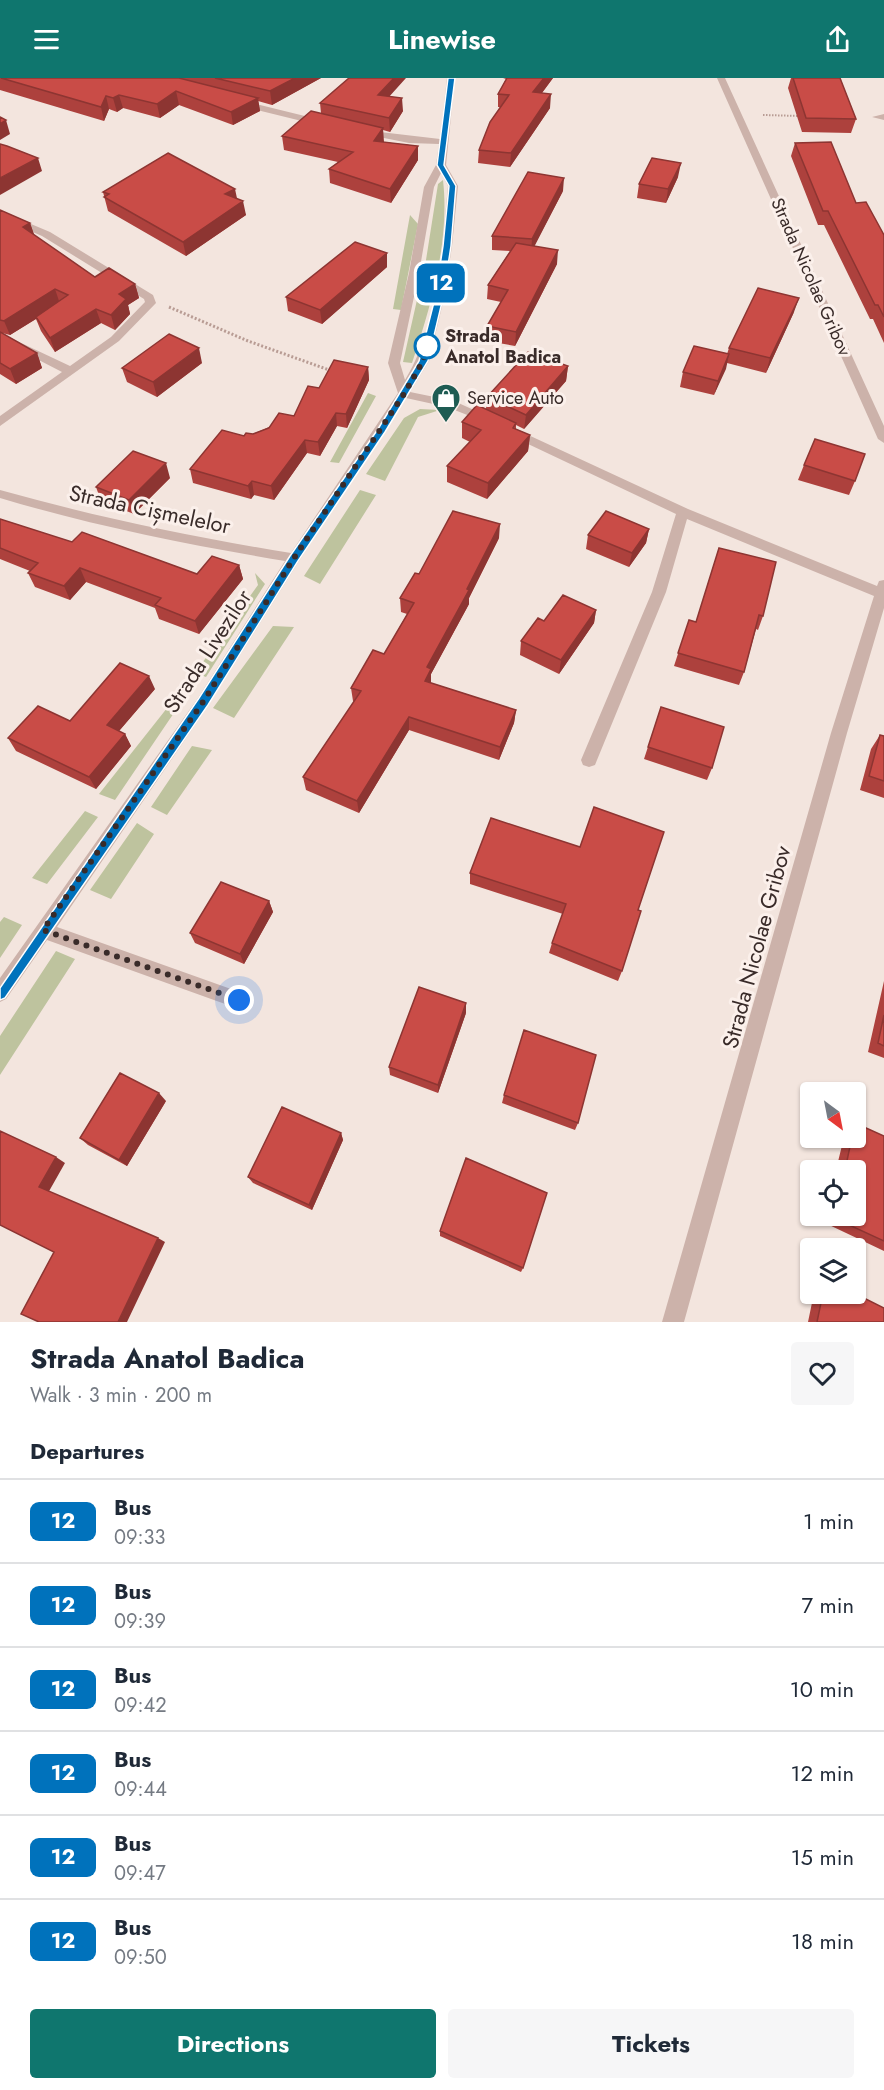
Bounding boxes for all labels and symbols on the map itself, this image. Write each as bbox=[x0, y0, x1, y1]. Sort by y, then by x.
street label: Strada Nicolae Gribov bbox=[764, 194, 858, 360]
line badge: 12 bbox=[414, 264, 468, 302]
place label: Strada Anatol Badica bbox=[444, 323, 561, 370]
marker: Strada Anatol Badica bbox=[414, 333, 440, 359]
shop icon: Service Auto bbox=[430, 382, 462, 424]
place label: Service Auto bbox=[467, 385, 564, 411]
street label: Strada Cișmelelor bbox=[66, 476, 234, 542]
street label: Strada Livezilor bbox=[155, 583, 259, 719]
street label: Strada Nicolae Gribov bbox=[714, 842, 798, 1052]
your location bbox=[224, 985, 254, 1015]
north arrow bbox=[800, 1082, 866, 1148]

